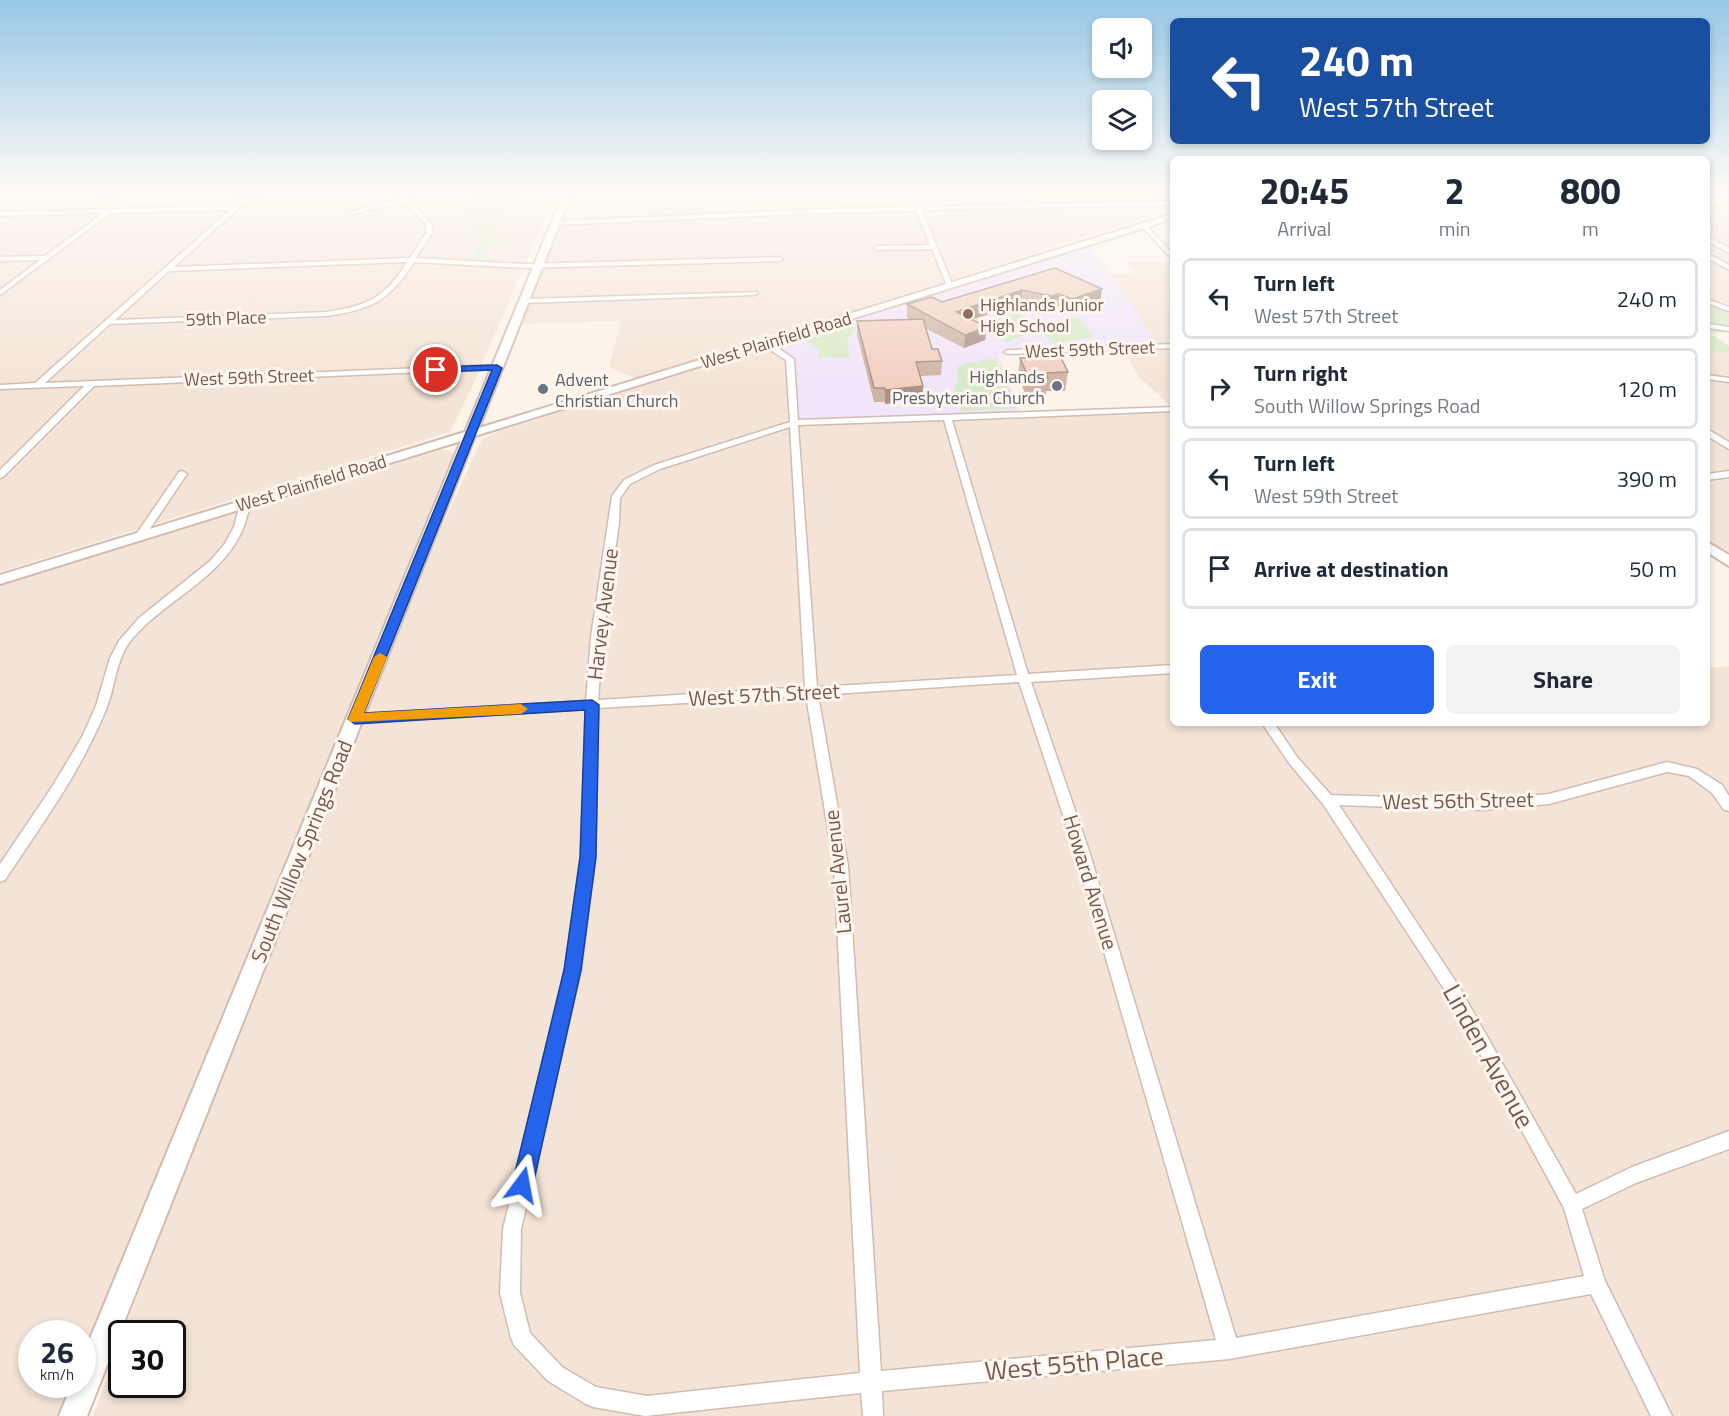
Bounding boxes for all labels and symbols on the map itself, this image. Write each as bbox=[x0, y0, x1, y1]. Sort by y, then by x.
place label: Highlands Junior High School bbox=[980, 291, 1104, 339]
street label: 59th Place bbox=[185, 303, 267, 333]
street label: West Plainfield Road bbox=[697, 304, 855, 376]
marker: Highlands Junior High School bbox=[961, 307, 975, 321]
street label: West 59th Street bbox=[1025, 333, 1156, 365]
pin bbox=[410, 344, 461, 395]
street label: West 59th Street bbox=[184, 361, 315, 393]
place label: Highlands Presbyterian Church bbox=[892, 363, 1045, 411]
place label: Advent Christian Church bbox=[555, 366, 678, 414]
marker: Highlands Presbyterian Church bbox=[1050, 379, 1064, 393]
marker: Advent Christian Church bbox=[536, 382, 550, 396]
street label: West Plainfield Road bbox=[232, 447, 390, 519]
street label: Harvey Avenue bbox=[578, 546, 626, 682]
street label: West 57th Street bbox=[688, 674, 841, 714]
street label: South Willow Springs Road bbox=[242, 735, 360, 967]
street label: West 56th Street bbox=[1382, 783, 1535, 817]
street label: Laurel Avenue bbox=[815, 808, 859, 936]
street label: Howard Avenue bbox=[1055, 810, 1127, 954]
street label: Linden Avenue bbox=[1433, 977, 1545, 1135]
position arrow bbox=[490, 1153, 554, 1217]
speed limit sign: 30 bbox=[108, 1320, 186, 1398]
street label: West 55th Place bbox=[983, 1336, 1165, 1390]

